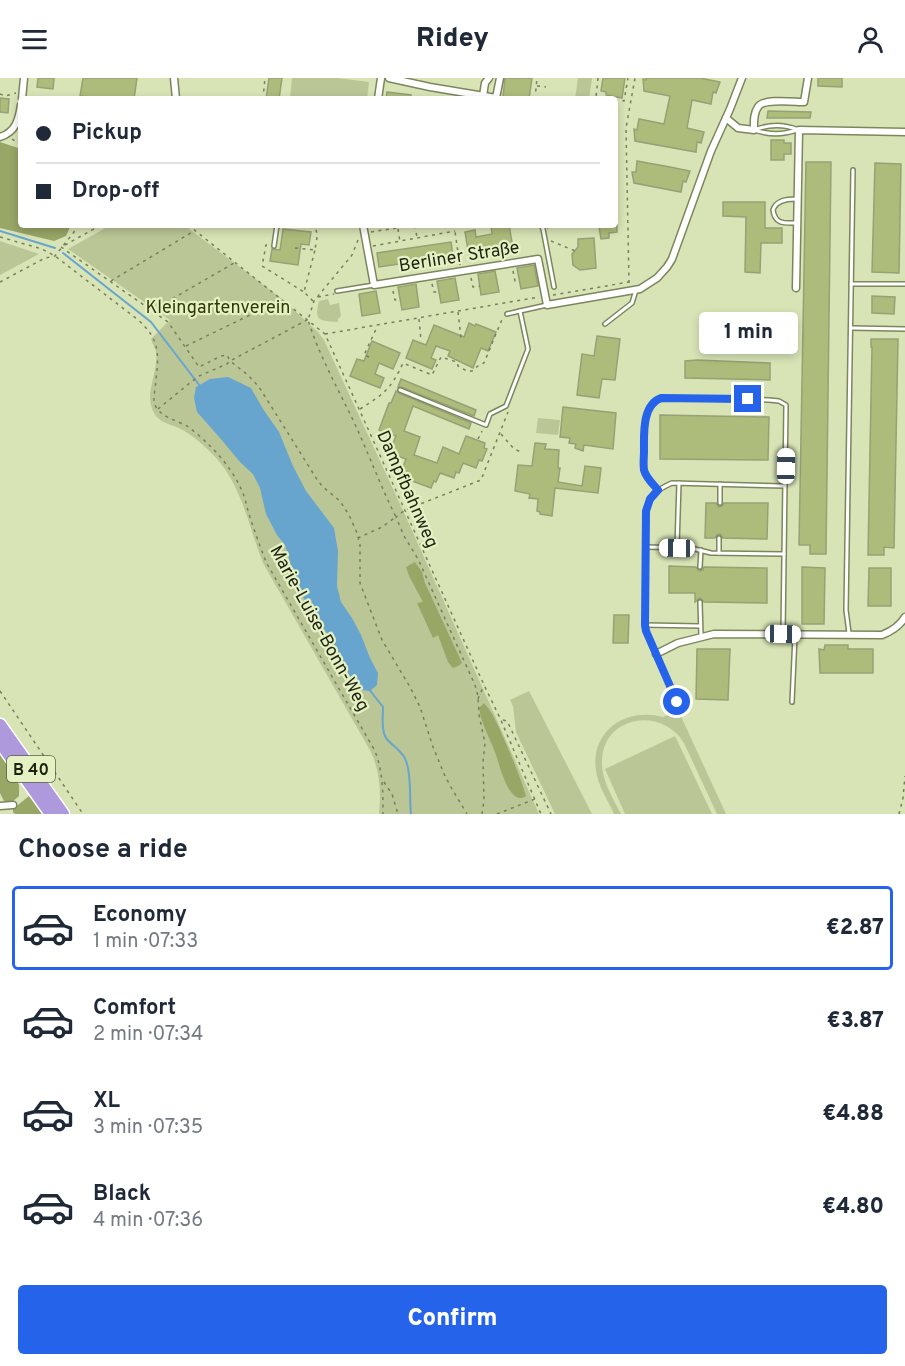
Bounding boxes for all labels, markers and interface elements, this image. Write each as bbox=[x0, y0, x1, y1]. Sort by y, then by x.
text: Ridey bbox=[416, 22, 489, 56]
icon: menu bbox=[18, 23, 51, 56]
icon: person bbox=[854, 23, 887, 56]
text: Pickup bbox=[72, 120, 142, 147]
text: Drop-off bbox=[72, 178, 159, 205]
street label: Berliner Straße bbox=[397, 237, 521, 278]
park label: Kleingartenverein bbox=[145, 297, 291, 320]
callout: 1 min bbox=[698, 312, 798, 354]
text: 1 min bbox=[724, 320, 773, 346]
route end bbox=[734, 385, 761, 412]
street label: Dampfbahnweg bbox=[370, 427, 443, 552]
car bbox=[777, 448, 795, 484]
car bbox=[659, 539, 695, 557]
street label: Marie-Luise-Bonn-Weg bbox=[264, 542, 374, 716]
car bbox=[765, 625, 801, 643]
route start bbox=[663, 688, 690, 715]
road number: B 40 bbox=[7, 756, 55, 782]
text: Choose a ride bbox=[18, 833, 188, 867]
icon: car bbox=[21, 901, 75, 955]
text: Economy bbox=[93, 902, 187, 929]
text: €2.87 bbox=[826, 915, 884, 942]
text: 1 min · 07:33 bbox=[93, 929, 198, 955]
icon: car bbox=[21, 994, 75, 1048]
text: Comfort bbox=[93, 995, 176, 1022]
text: €3.87 bbox=[827, 1008, 884, 1035]
text: 2 min · 07:34 bbox=[93, 1022, 203, 1048]
icon: car bbox=[21, 1087, 75, 1141]
text: XL bbox=[93, 1088, 120, 1115]
text: €4.88 bbox=[822, 1101, 884, 1128]
text: 3 min · 07:35 bbox=[93, 1115, 203, 1141]
icon: car bbox=[21, 1180, 75, 1234]
text: Black bbox=[93, 1181, 151, 1208]
text: €4.80 bbox=[822, 1194, 884, 1221]
text: 4 min · 07:36 bbox=[93, 1208, 203, 1234]
button: Confirm bbox=[18, 1285, 887, 1354]

